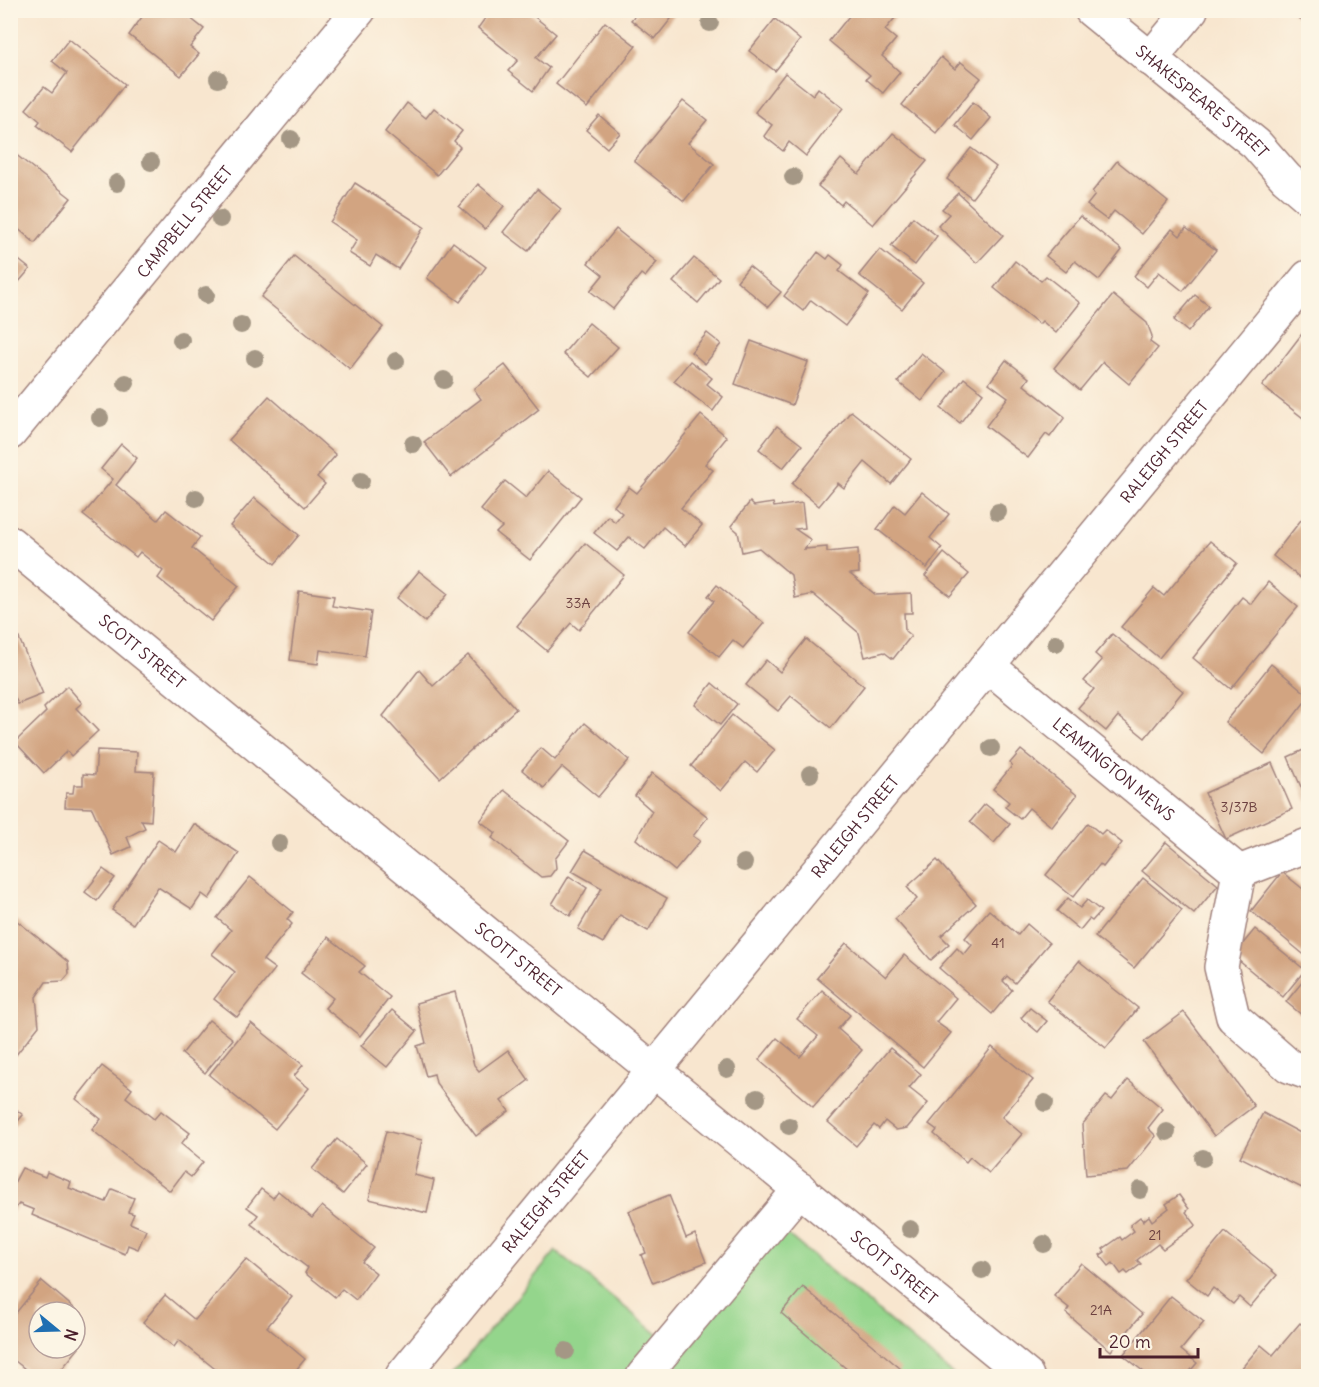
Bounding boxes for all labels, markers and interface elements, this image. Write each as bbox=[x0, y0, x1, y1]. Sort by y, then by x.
street label: SHAKESPEARE STREET bbox=[1132, 41, 1273, 161]
street label: CAMPBELL STREET bbox=[132, 162, 236, 282]
street label: RALEIGH STREET bbox=[1116, 396, 1212, 507]
house number: 33A bbox=[566, 594, 590, 612]
street label: SCOTT STREET bbox=[95, 610, 190, 693]
street label: LEAMINGTON MEWS bbox=[1049, 713, 1179, 825]
street label: RALEIGH STREET bbox=[807, 771, 903, 882]
house number: 3/37B bbox=[1220, 798, 1258, 816]
street label: SCOTT STREET bbox=[471, 918, 566, 1001]
house number: 41 bbox=[991, 934, 1005, 952]
street label: RALEIGH STREET bbox=[498, 1146, 594, 1257]
street label: SCOTT STREET bbox=[847, 1226, 942, 1309]
house number: 21 bbox=[1148, 1226, 1162, 1244]
north arrow bbox=[27, 1300, 87, 1360]
house number: 21A bbox=[1090, 1301, 1112, 1319]
scale bar bbox=[1100, 1321, 1198, 1359]
text: N bbox=[60, 1326, 82, 1343]
text: 20 m bbox=[1109, 1330, 1151, 1353]

